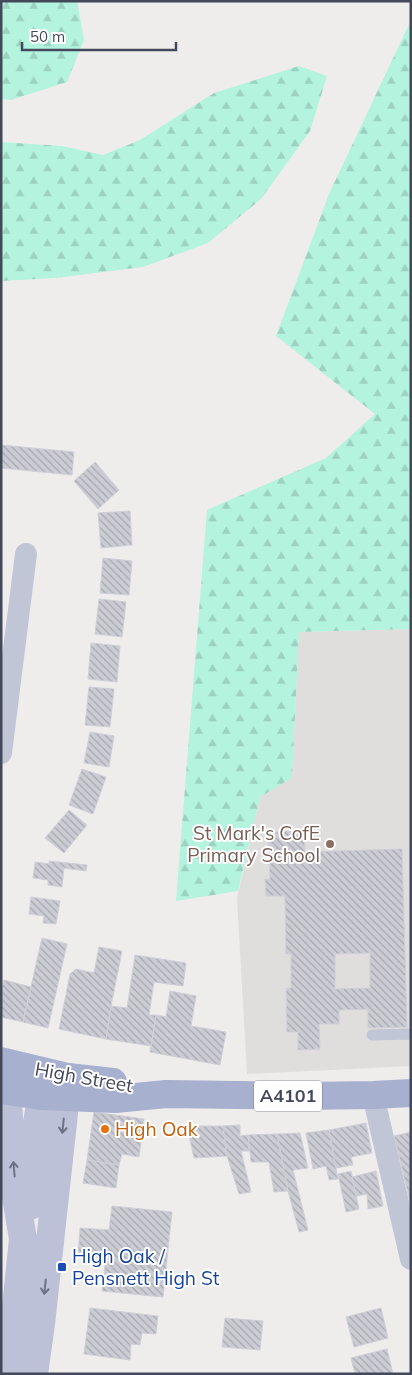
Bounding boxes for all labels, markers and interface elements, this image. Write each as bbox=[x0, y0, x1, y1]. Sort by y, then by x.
scale bar bbox=[22, 20, 176, 52]
text: 50 m bbox=[30, 27, 65, 46]
place label: St Mark's CofE Primary School bbox=[187, 821, 320, 867]
marker: St Mark's CofE Primary School bbox=[324, 838, 336, 850]
street label: High Street bbox=[33, 1057, 135, 1097]
road number: A4101 bbox=[254, 1080, 322, 1112]
one-way arrow bbox=[58, 1117, 68, 1133]
place label: High Oak bbox=[115, 1117, 198, 1141]
marker: High Oak bbox=[99, 1123, 111, 1135]
one-way arrow bbox=[9, 1161, 18, 1177]
place label: High Oak / Pensnett High St bbox=[72, 1244, 220, 1290]
marker: High Oak / Pensnett High St bbox=[56, 1261, 68, 1273]
one-way arrow bbox=[40, 1279, 50, 1295]

